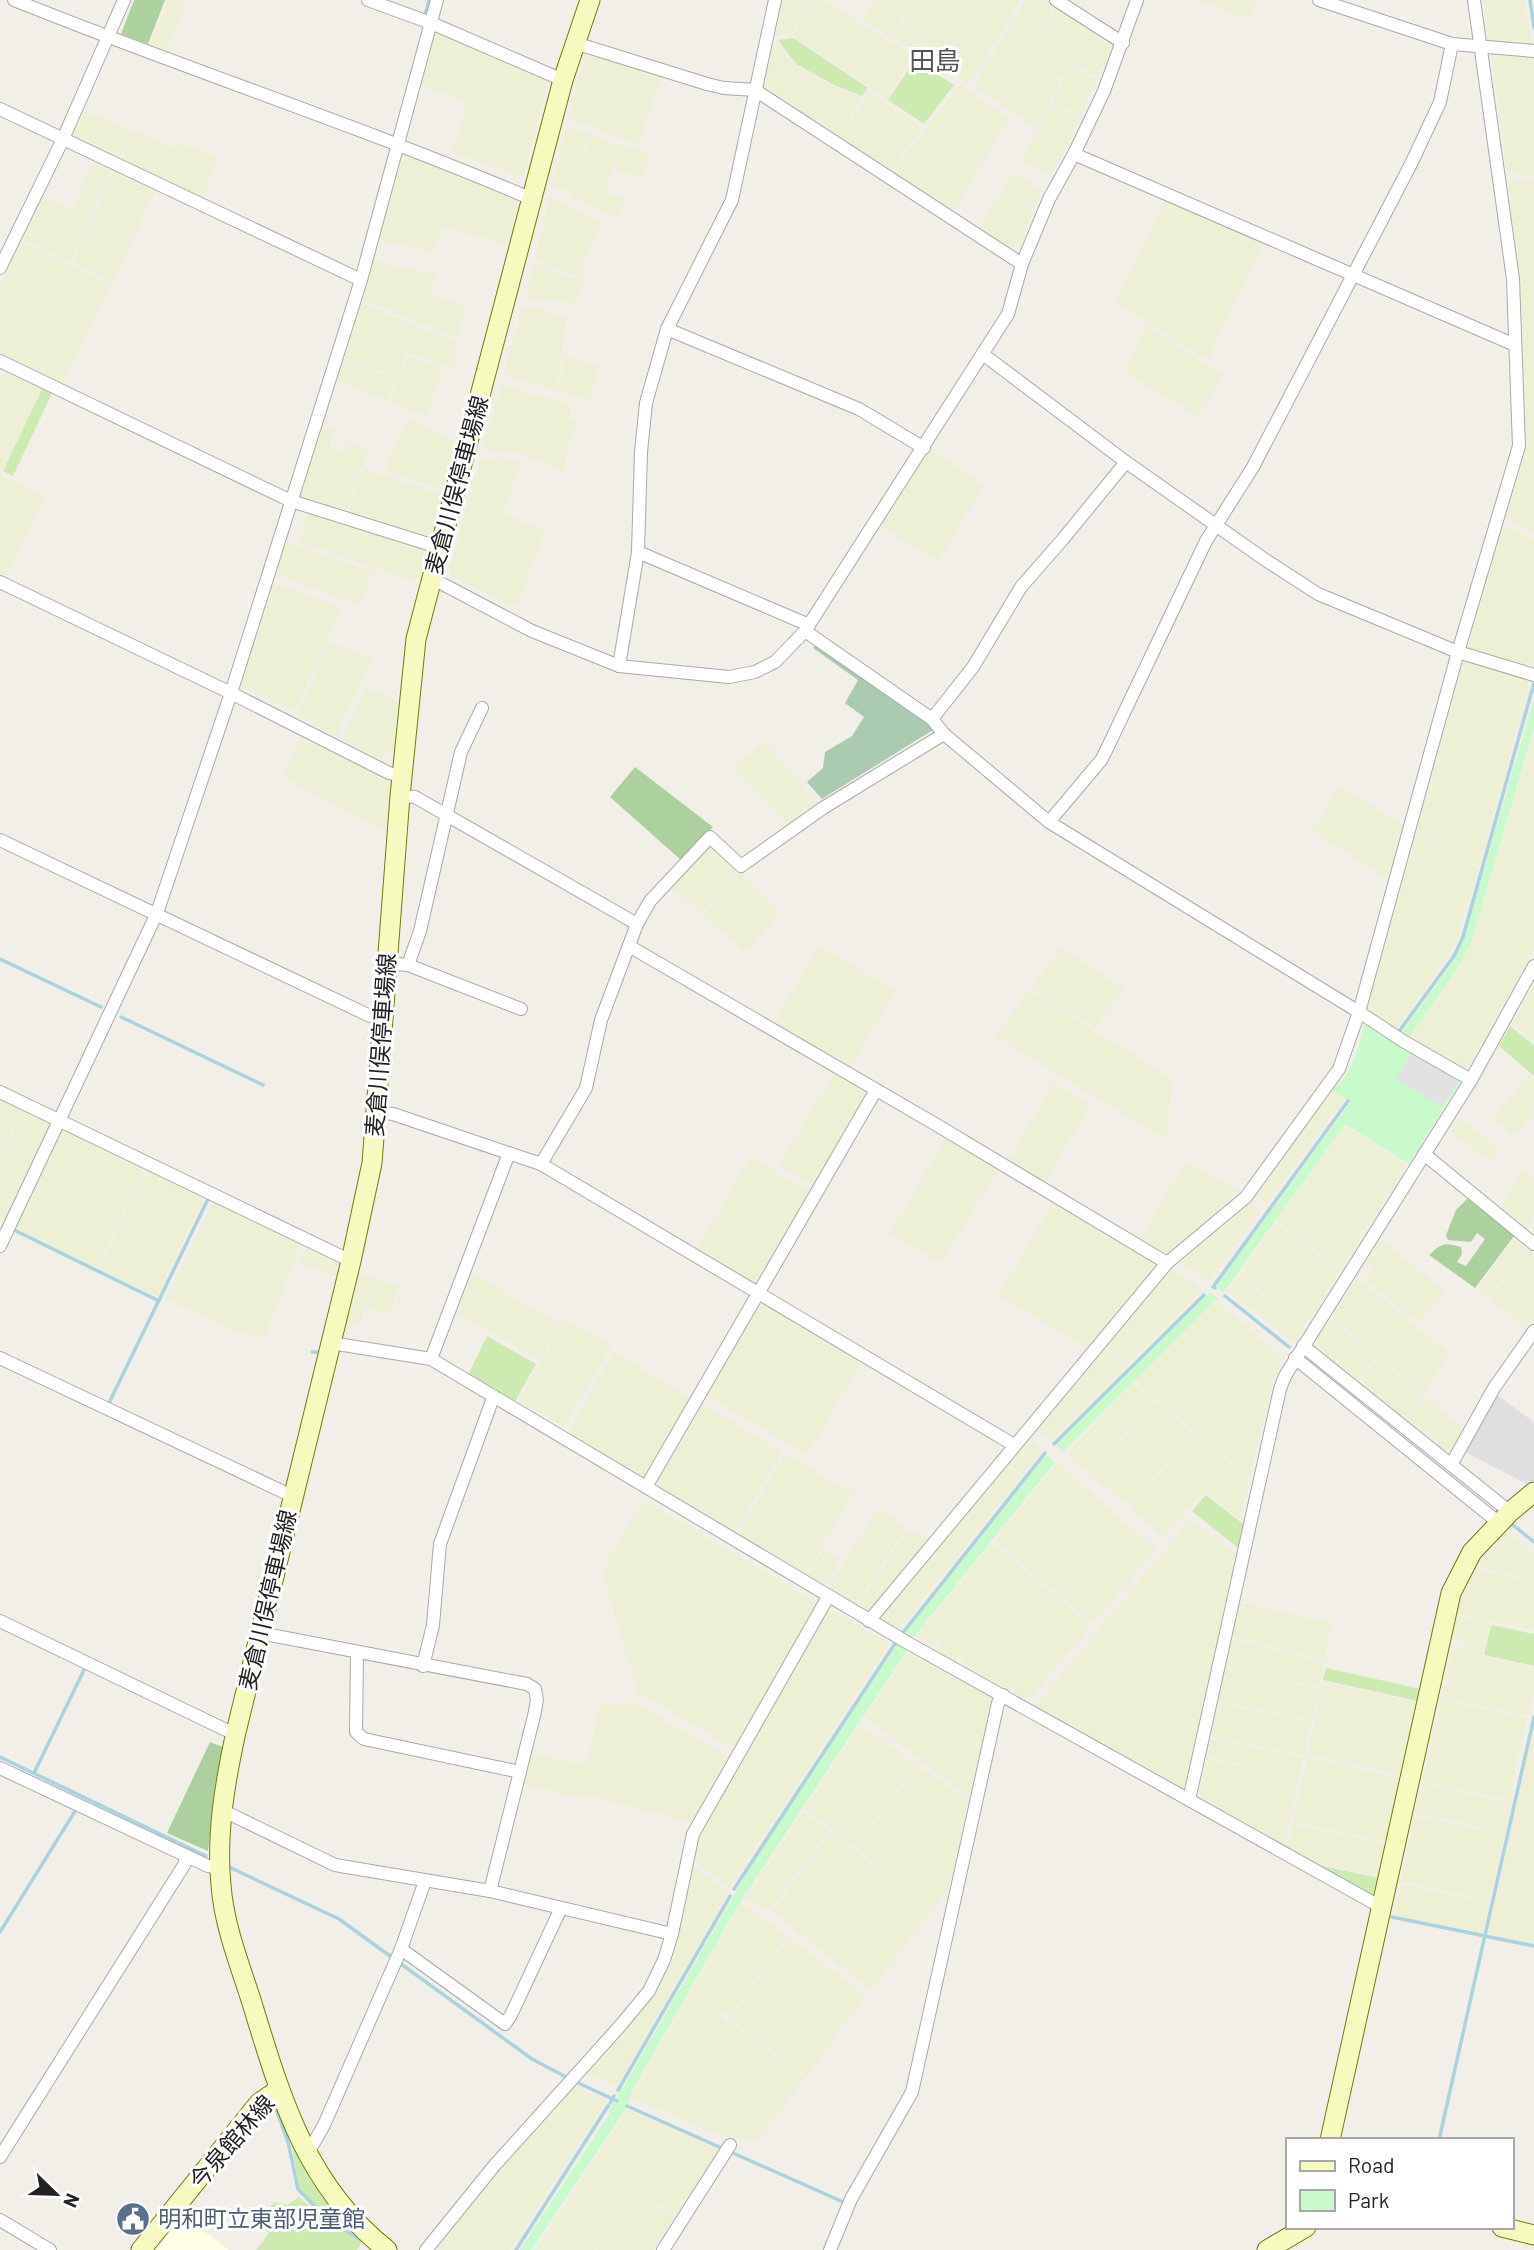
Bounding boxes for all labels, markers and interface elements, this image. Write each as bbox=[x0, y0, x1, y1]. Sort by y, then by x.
district label: 田島 bbox=[909, 44, 961, 75]
street label: 麦倉川俣停車場線 bbox=[419, 392, 493, 577]
street label: 麦倉川俣停車場線 bbox=[360, 952, 400, 1138]
street label: 麦倉川俣停車場線 bbox=[233, 1507, 301, 1693]
street label: 今泉館林線 bbox=[183, 2089, 280, 2194]
legend bbox=[1286, 2138, 1513, 2229]
text: Road bbox=[1348, 2152, 1394, 2177]
north arrow bbox=[21, 2159, 91, 2229]
text: Park bbox=[1348, 2187, 1389, 2212]
text: N bbox=[59, 2191, 85, 2211]
public building icon: 明和町立東部児童館 bbox=[114, 2200, 152, 2238]
place label: 明和町立東部児童館 bbox=[158, 2204, 365, 2232]

